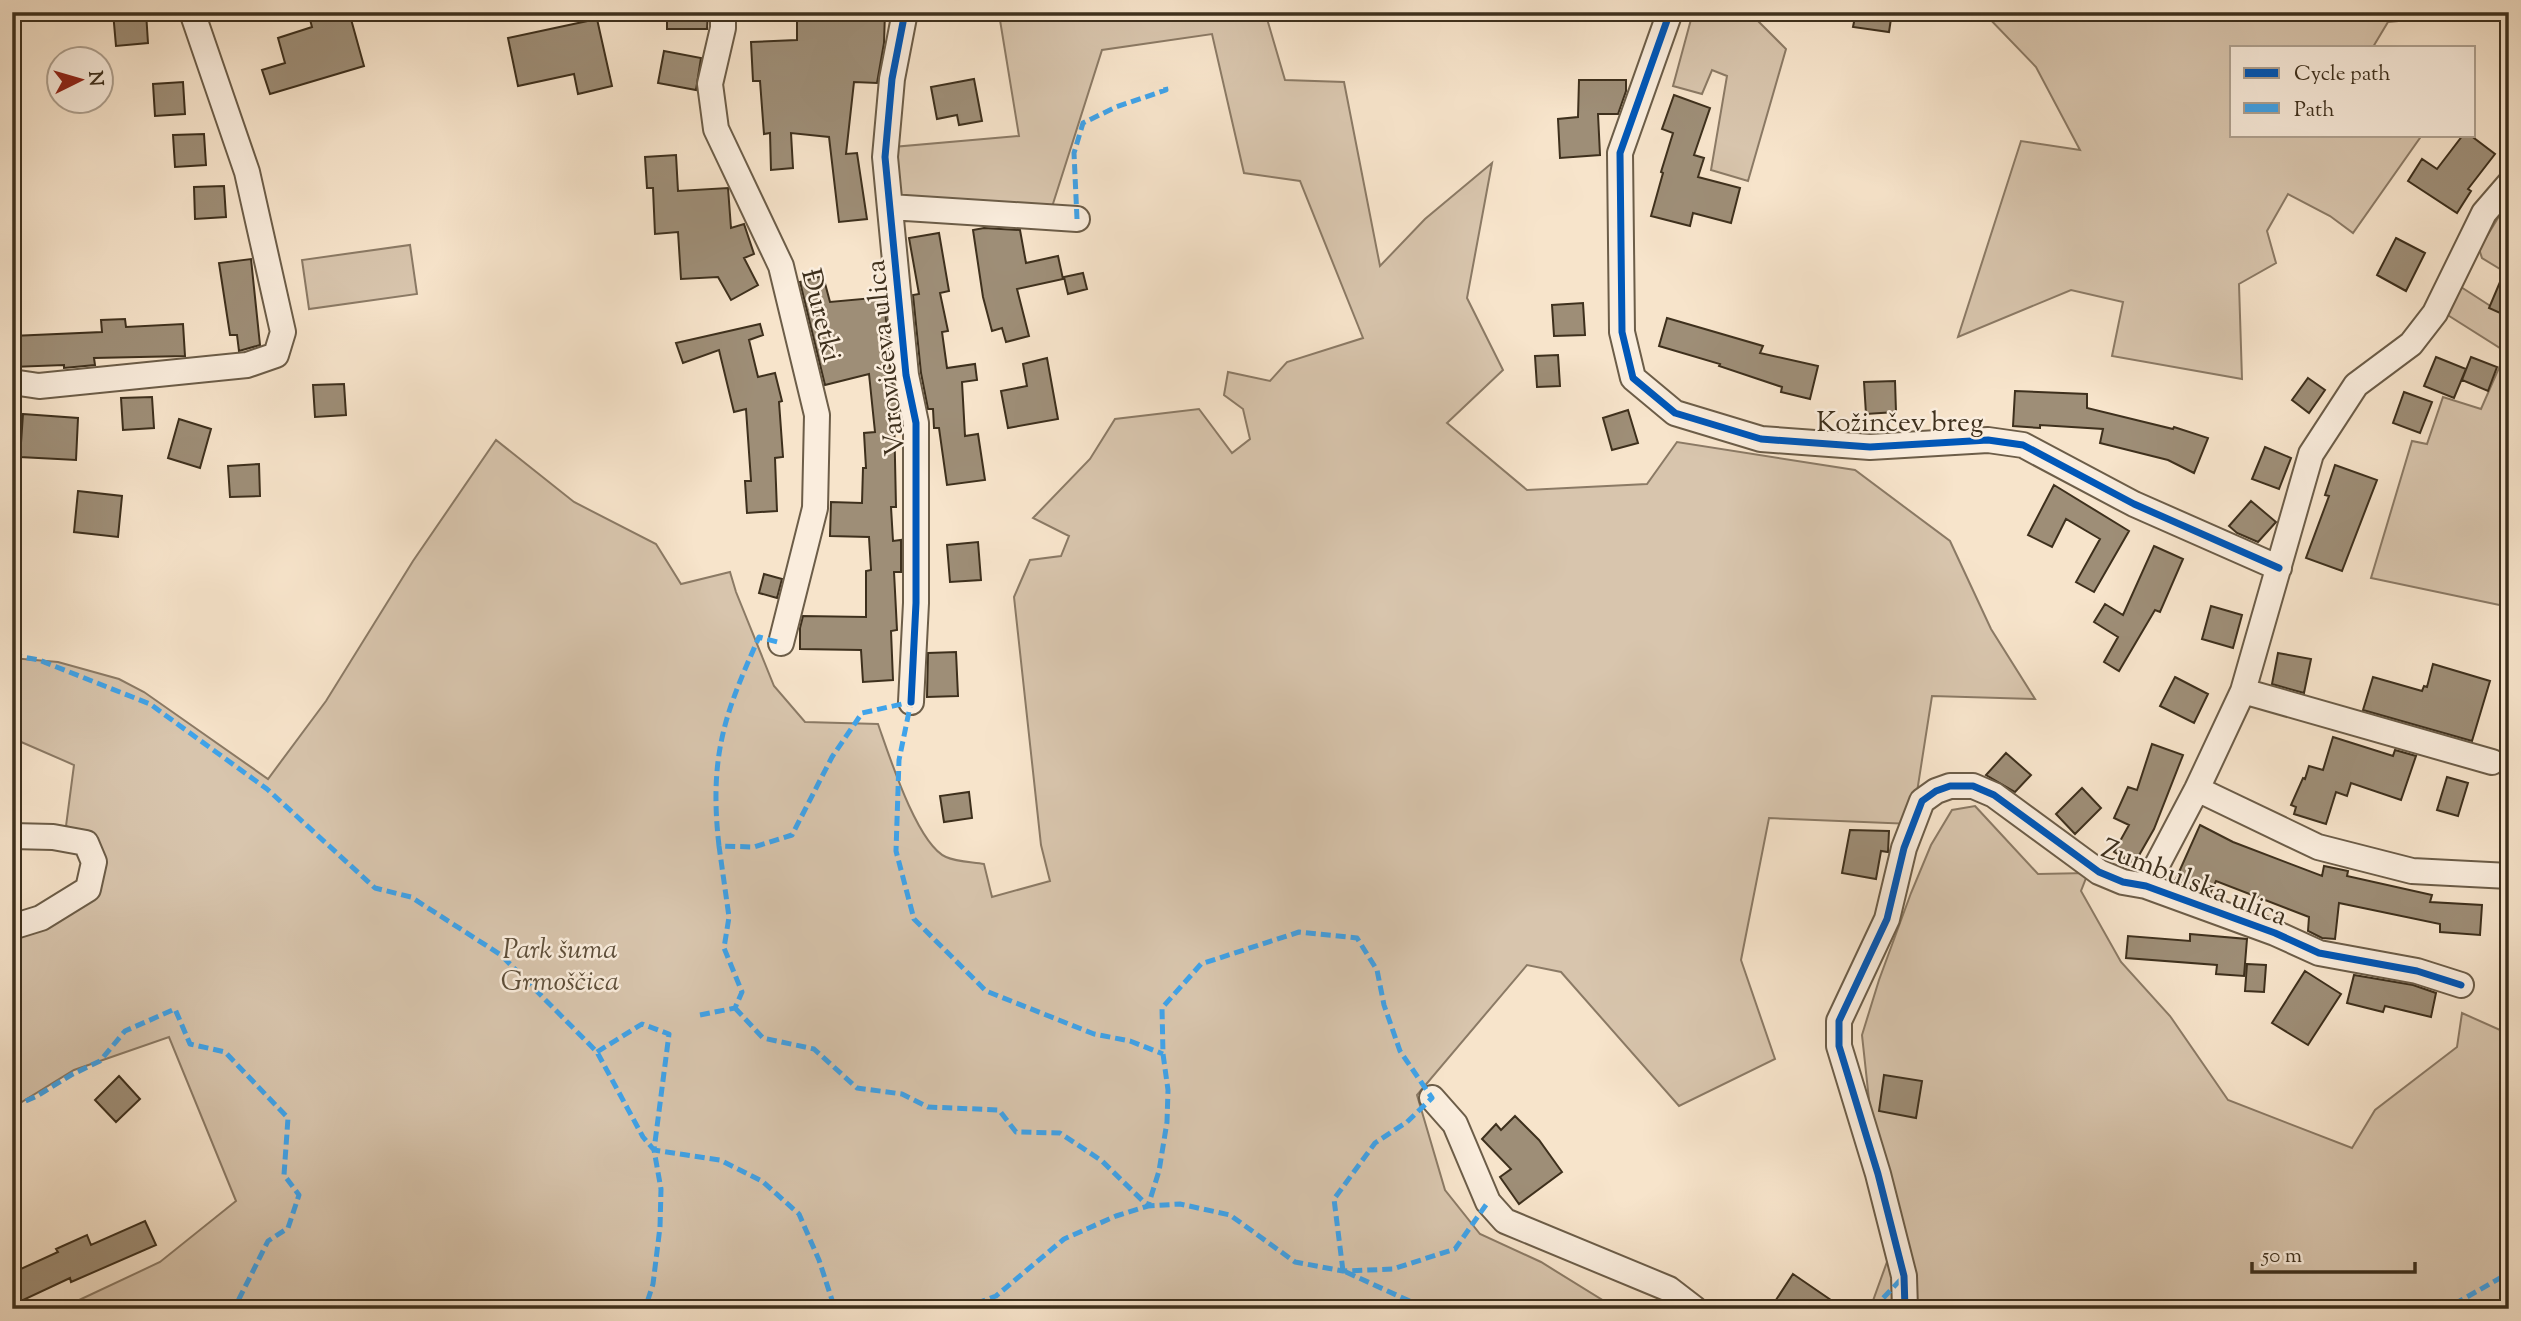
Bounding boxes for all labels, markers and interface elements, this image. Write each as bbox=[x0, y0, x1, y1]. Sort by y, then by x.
north arrow bbox=[46, 46, 116, 116]
legend bbox=[2230, 46, 2476, 136]
text: Cycle path bbox=[2294, 60, 2391, 90]
text: N bbox=[80, 70, 109, 87]
text: Path bbox=[2294, 96, 2335, 126]
street label: Varovićeva ulica bbox=[857, 258, 917, 458]
street label: Đuretki bbox=[789, 265, 851, 366]
street label: Kožinčev breg bbox=[1816, 404, 1984, 444]
street label: Zumbulska ulica bbox=[2095, 830, 2293, 938]
park label: Park šuma Grmoščica bbox=[501, 931, 619, 1003]
scale bar bbox=[2252, 1230, 2414, 1274]
text: 50 m bbox=[2261, 1242, 2302, 1272]

